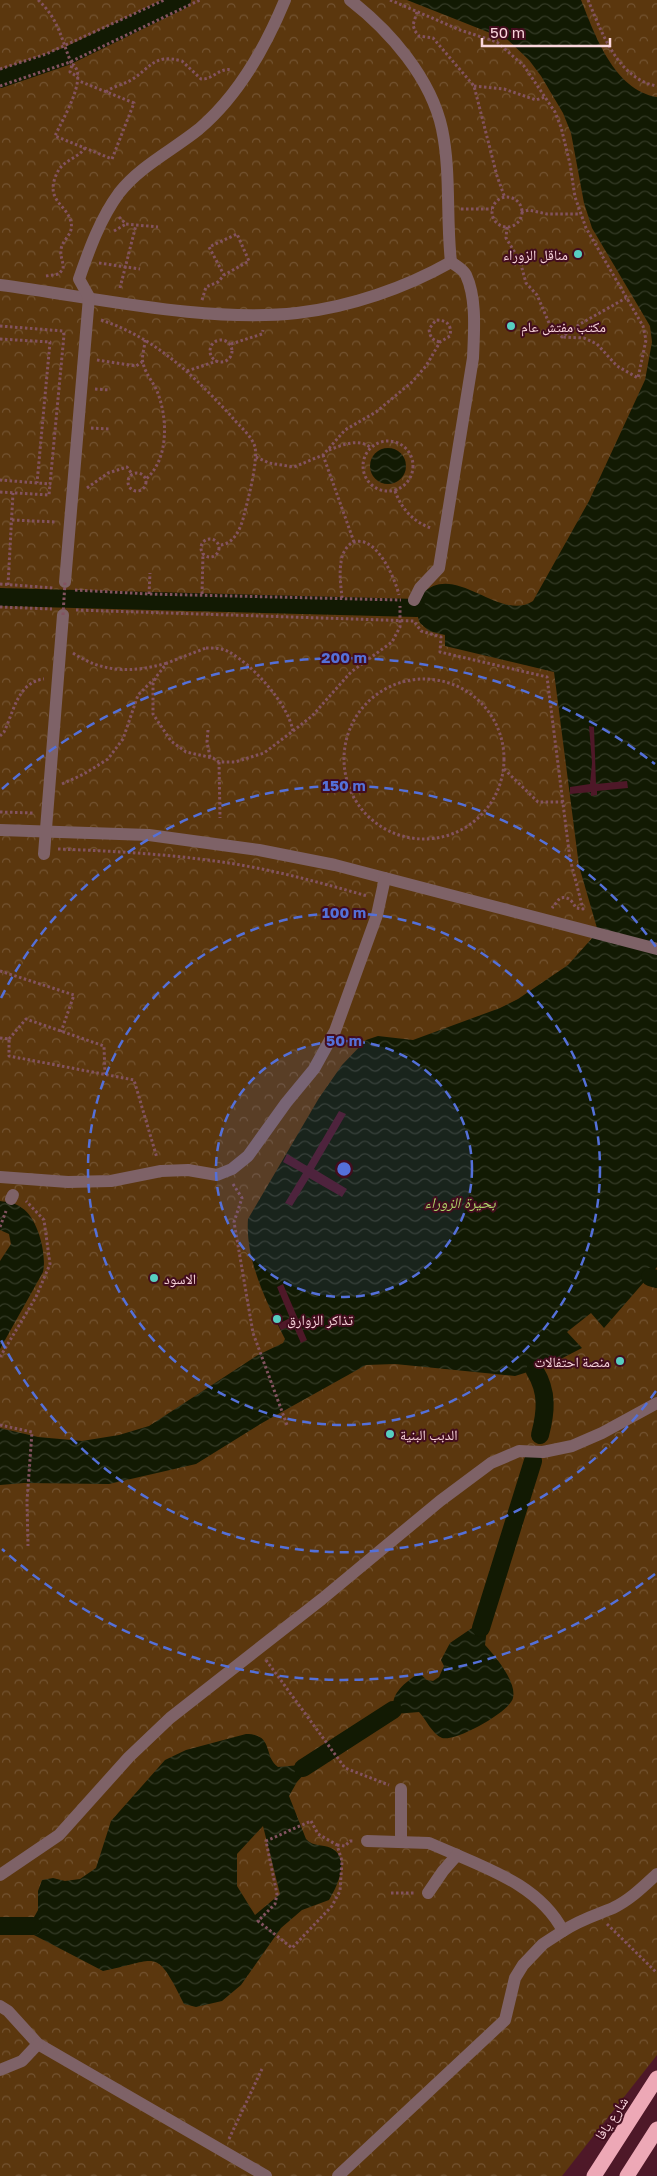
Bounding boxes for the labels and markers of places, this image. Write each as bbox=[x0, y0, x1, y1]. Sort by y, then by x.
place label: مناقل الزوراء bbox=[503, 246, 568, 264]
marker: مناقل الزوراء bbox=[572, 248, 584, 260]
place label: مكتب مفتش عام bbox=[521, 318, 606, 337]
marker: مكتب مفتش عام bbox=[505, 320, 517, 332]
centre of rings bbox=[335, 1160, 353, 1178]
place label: الاسود bbox=[164, 1270, 196, 1288]
marker: الاسود bbox=[148, 1272, 160, 1284]
place label: تذاكر الزوارق bbox=[287, 1311, 353, 1329]
marker: تذاكر الزوارق bbox=[271, 1313, 283, 1325]
place label: منصة احتفالات bbox=[535, 1353, 610, 1370]
marker: منصة احتفالات bbox=[614, 1355, 626, 1367]
place label: الدبب البنية bbox=[400, 1426, 458, 1443]
marker: الدبب البنية bbox=[384, 1428, 396, 1440]

